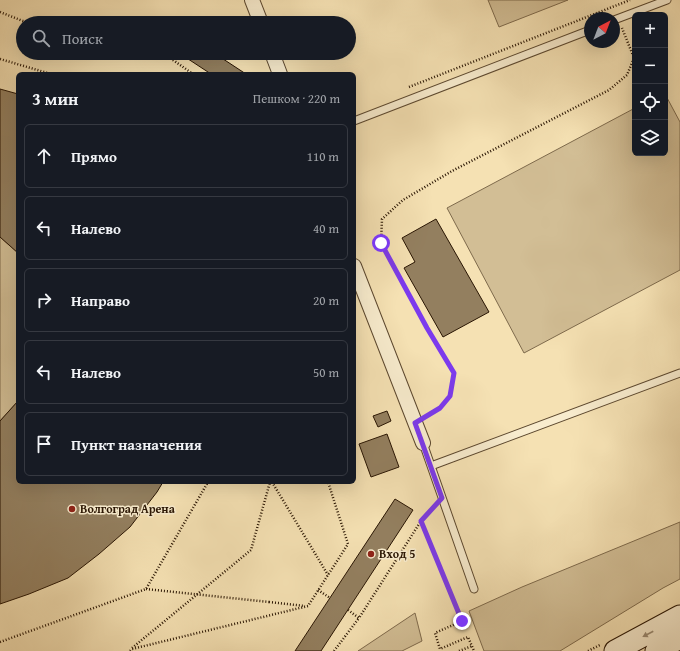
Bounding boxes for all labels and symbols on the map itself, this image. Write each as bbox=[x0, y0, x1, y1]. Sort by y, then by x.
north arrow bbox=[584, 12, 620, 48]
route start bbox=[372, 234, 390, 252]
place label: Волгоград Арена bbox=[80, 500, 176, 517]
marker: Волгоград Арена bbox=[67, 504, 77, 514]
place label: Вход 5 bbox=[379, 545, 415, 562]
marker: Вход 5 bbox=[366, 549, 376, 559]
route end bbox=[453, 612, 471, 630]
one-way arrow bbox=[642, 630, 653, 637]

